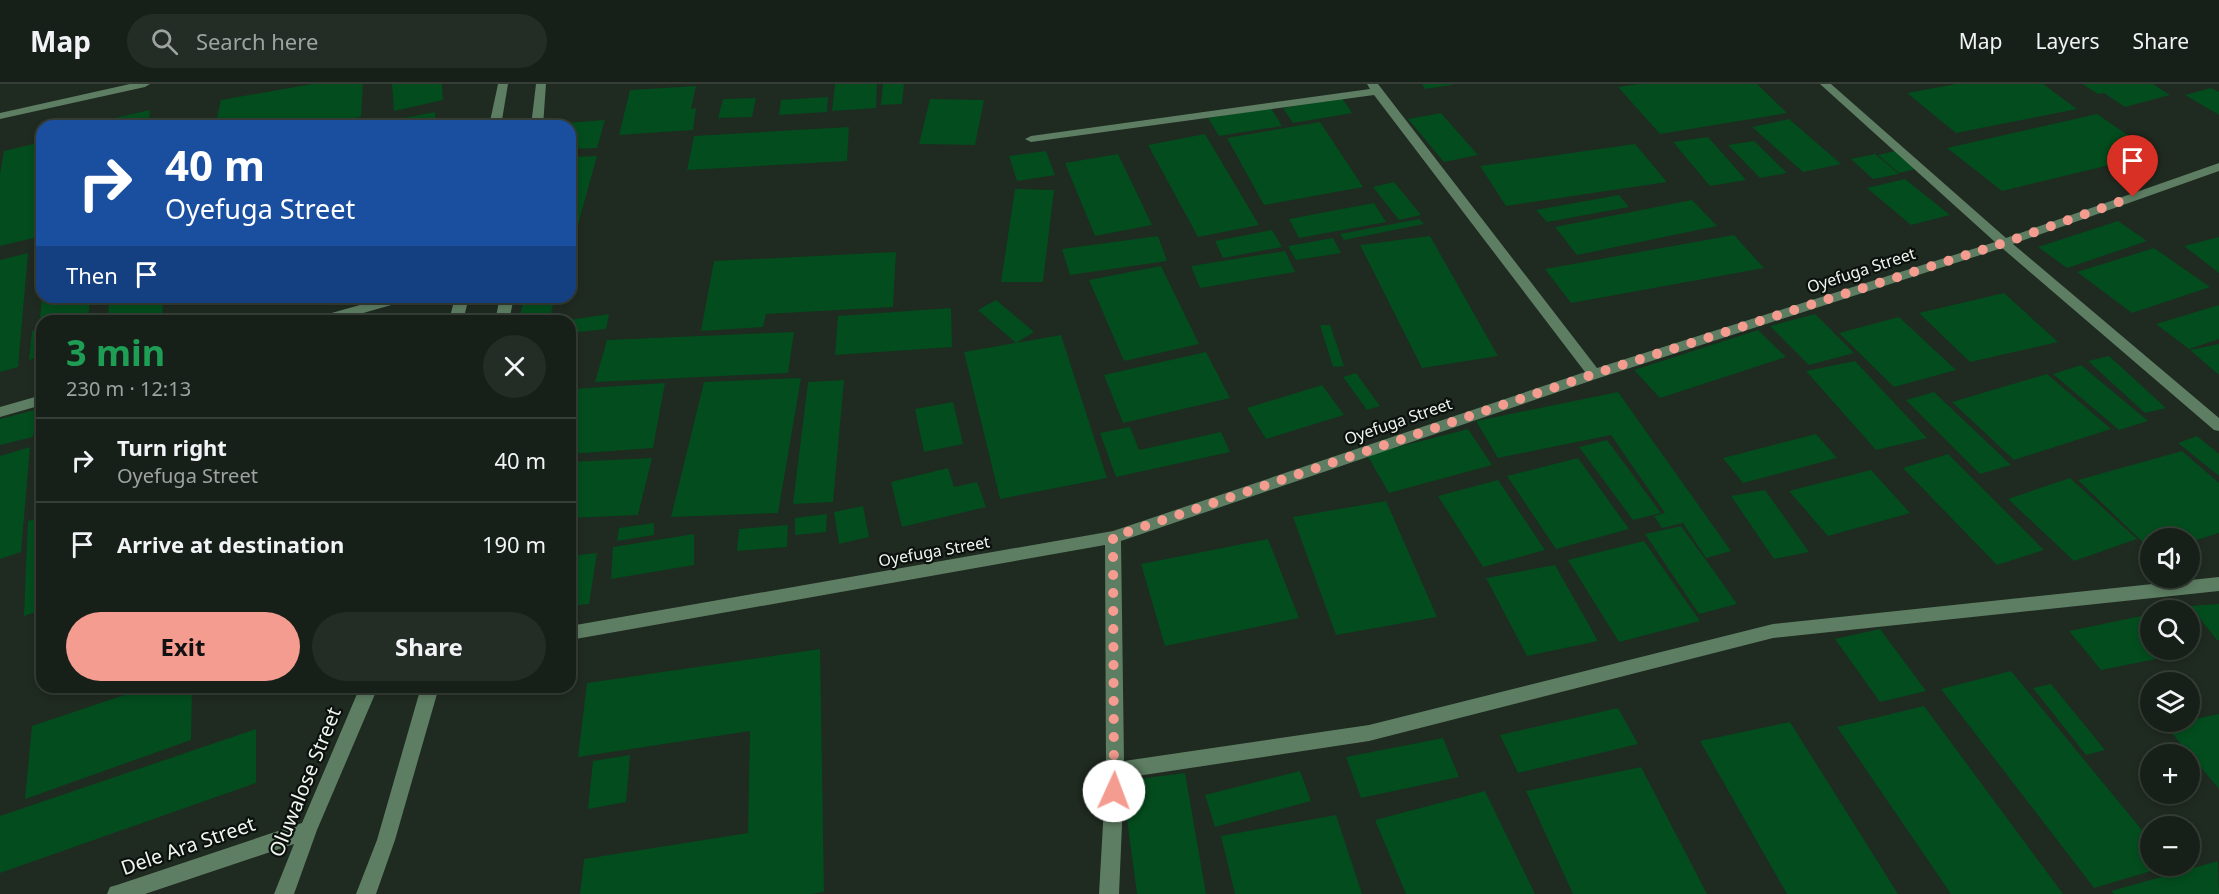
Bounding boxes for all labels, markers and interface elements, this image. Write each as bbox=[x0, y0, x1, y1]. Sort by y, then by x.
search box bbox=[127, 14, 547, 68]
text: Map bbox=[30, 22, 91, 60]
icon: search bbox=[148, 25, 181, 58]
text: Search here bbox=[196, 26, 318, 56]
text: Map bbox=[1959, 27, 2003, 55]
text: Layers bbox=[2036, 27, 2100, 55]
text: Share bbox=[2133, 27, 2189, 55]
pin bbox=[2107, 135, 2158, 197]
text: 40 m bbox=[165, 136, 265, 193]
icon: right bbox=[66, 144, 144, 222]
icon: arrive bbox=[2116, 144, 2149, 177]
text: Oyefuga Street bbox=[165, 190, 355, 227]
street label: Oyefuga Street bbox=[1804, 242, 1918, 298]
icon: arrive bbox=[130, 258, 163, 291]
text: Then bbox=[66, 260, 118, 290]
text: 3 min bbox=[66, 328, 165, 377]
button: close bbox=[483, 335, 546, 398]
text: 230 m · 12:13 bbox=[66, 375, 191, 402]
street label: Oyefuga Street bbox=[1341, 392, 1455, 450]
text: Turn right bbox=[117, 432, 227, 462]
icon: right bbox=[66, 444, 99, 477]
text: 40 m bbox=[495, 445, 546, 475]
text: Oyefuga Street bbox=[117, 462, 258, 489]
icon: arrive bbox=[66, 528, 99, 561]
map controls bbox=[2140, 528, 2200, 876]
button: sound bbox=[2140, 528, 2200, 588]
text: Arrive at destination bbox=[117, 529, 344, 559]
text: 190 m bbox=[482, 529, 546, 559]
street label: Oyefuga Street bbox=[877, 530, 992, 572]
button: search bbox=[2140, 600, 2200, 660]
button: Exit bbox=[66, 612, 300, 681]
button: Share bbox=[312, 612, 546, 681]
button: layers bbox=[2140, 672, 2200, 732]
street label: Oluwalose Street bbox=[262, 703, 347, 861]
button: + bbox=[2140, 744, 2200, 804]
position arrow bbox=[1082, 759, 1146, 823]
street label: Dele Ara Street bbox=[117, 810, 259, 881]
button: − bbox=[2140, 816, 2200, 876]

